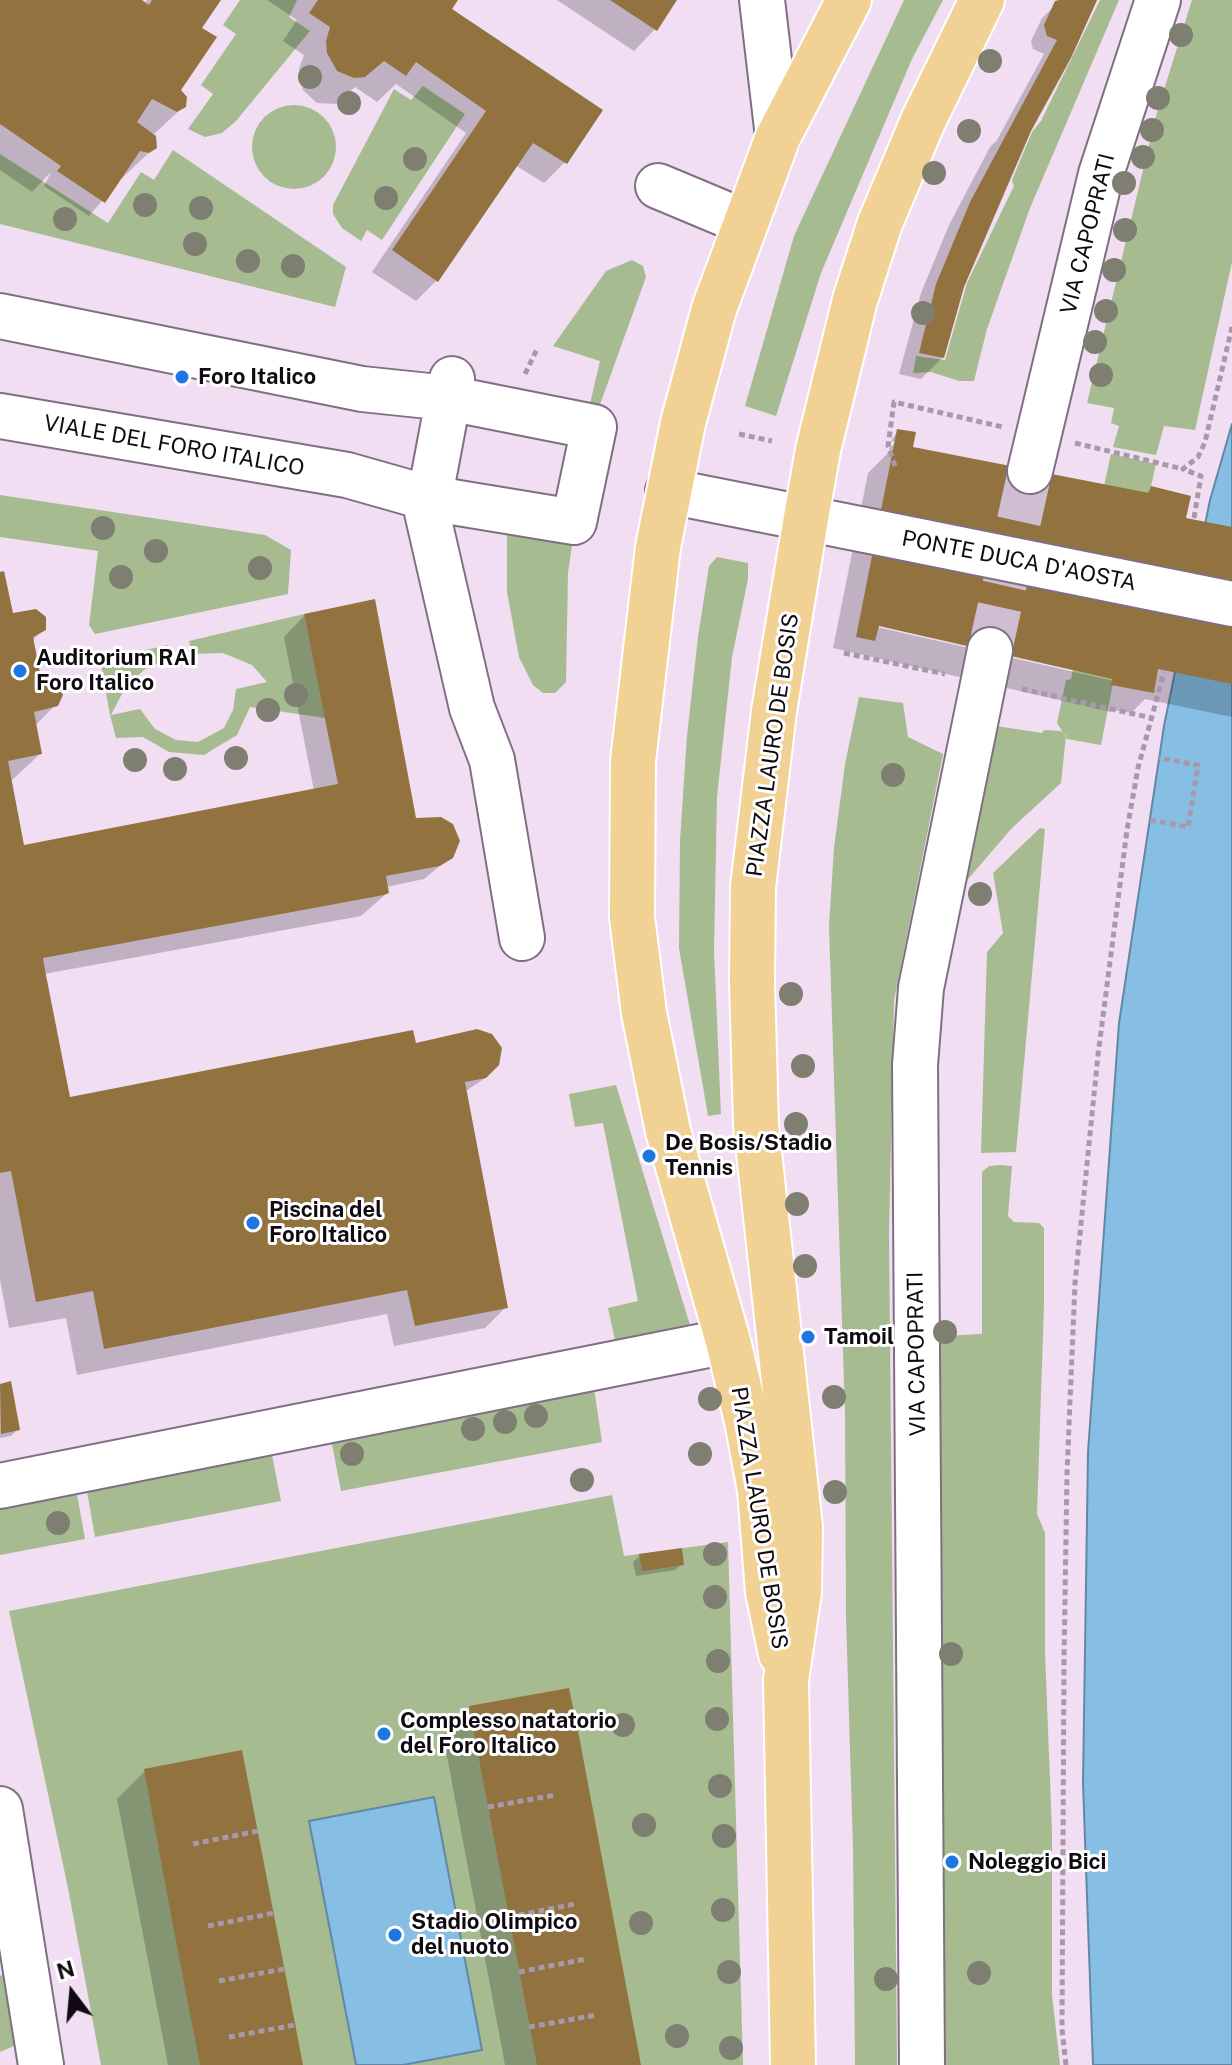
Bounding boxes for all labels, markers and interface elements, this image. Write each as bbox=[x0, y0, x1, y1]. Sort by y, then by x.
street label: VIA CAPOPRATI bbox=[1055, 151, 1121, 317]
place label: Foro Italico bbox=[198, 364, 316, 390]
marker: Foro Italico bbox=[173, 368, 191, 386]
street label: VIALE DEL FORO ITALICO bbox=[42, 410, 306, 482]
street label: PONTE DUCA D'AOSTA bbox=[900, 525, 1138, 597]
street label: PIAZZA LAURO DE BOSIS bbox=[741, 612, 805, 878]
place label: Auditorium RAI Foro Italico bbox=[36, 645, 197, 696]
marker: Auditorium RAI Foro Italico bbox=[11, 662, 29, 680]
place label: De Bosis/Stadio Tennis bbox=[665, 1130, 832, 1182]
marker: De Bosis/Stadio Tennis bbox=[640, 1147, 658, 1165]
place label: Piscina del Foro Italico bbox=[269, 1197, 387, 1248]
marker: Piscina del Foro Italico bbox=[244, 1214, 262, 1232]
street label: VIA CAPOPRATI bbox=[902, 1271, 932, 1437]
place label: Tamoil bbox=[824, 1324, 894, 1350]
marker: Tamoil bbox=[799, 1328, 817, 1346]
street label: PIAZZA LAURO DE BOSIS bbox=[725, 1385, 793, 1651]
place label: Complesso natatorio del Foro Italico bbox=[400, 1708, 617, 1760]
marker: Complesso natatorio del Foro Italico bbox=[375, 1725, 393, 1743]
place label: Noleggio Bici bbox=[968, 1849, 1106, 1875]
marker: Noleggio Bici bbox=[943, 1853, 961, 1871]
place label: Stadio Olimpico del nuoto bbox=[411, 1909, 578, 1960]
marker: Stadio Olimpico del nuoto bbox=[386, 1926, 404, 1944]
north arrow bbox=[32, 1953, 112, 2033]
text: N bbox=[54, 1955, 77, 1985]

